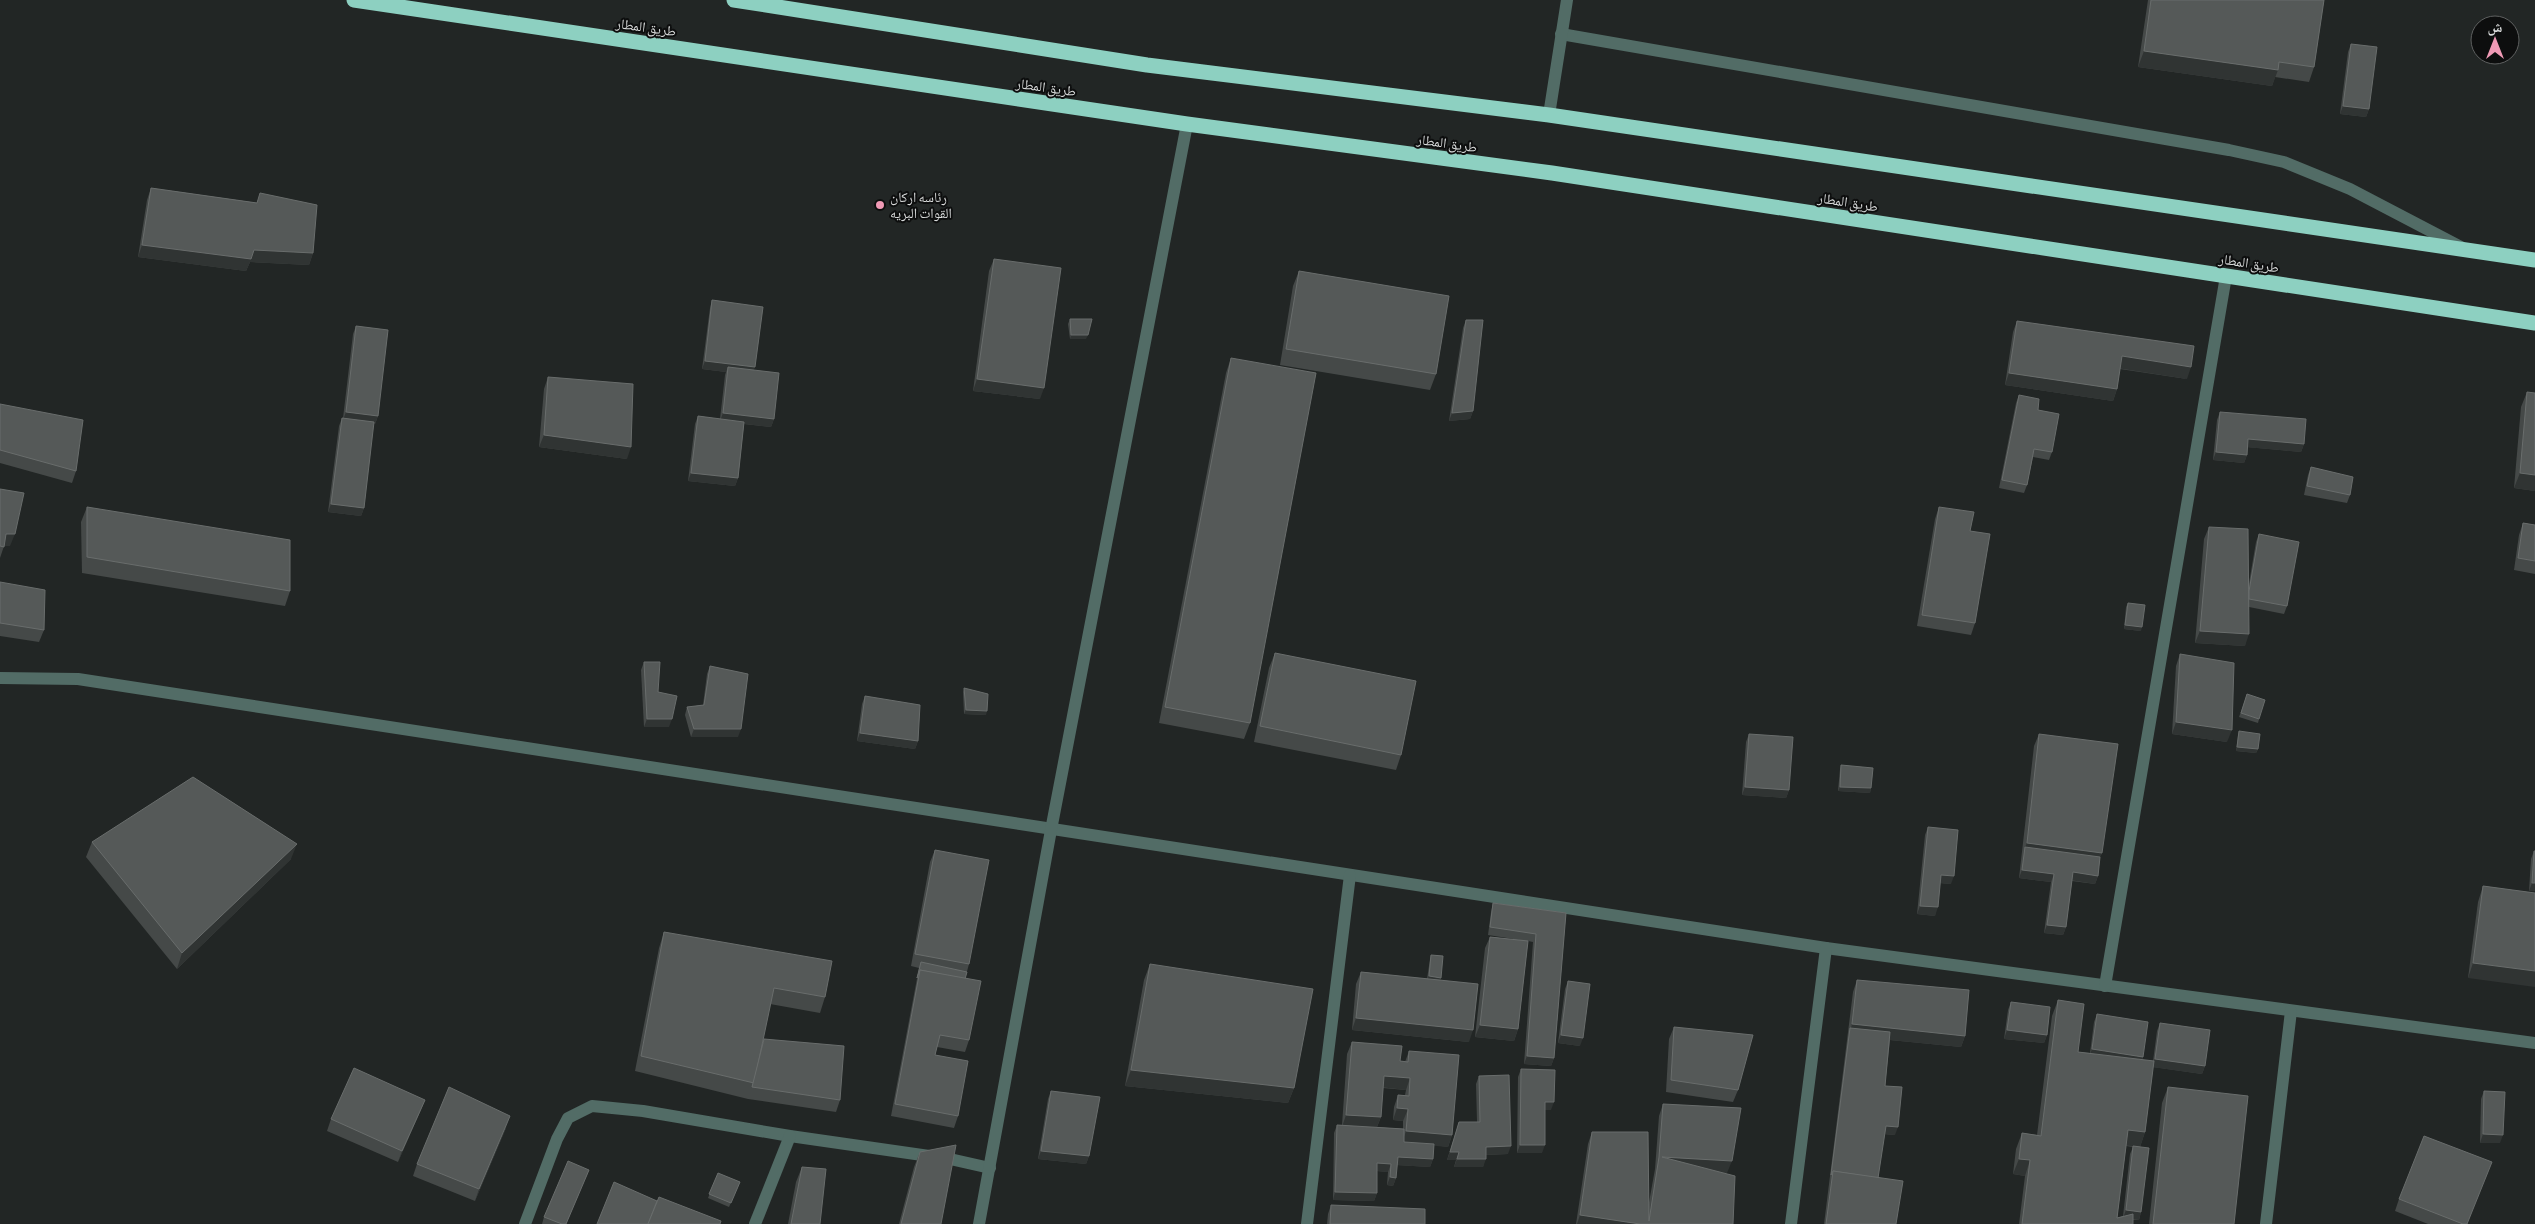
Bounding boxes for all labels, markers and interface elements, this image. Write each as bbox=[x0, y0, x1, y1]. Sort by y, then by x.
street label: طريق المطار bbox=[614, 15, 677, 41]
north arrow bbox=[2470, 15, 2520, 65]
text: ش bbox=[2488, 19, 2503, 36]
street label: طريق المطار bbox=[1014, 75, 1077, 101]
street label: طريق المطار bbox=[1415, 131, 1478, 157]
place label: رئاسه اركان القوات البريه bbox=[890, 189, 952, 222]
street label: طريق المطار bbox=[1815, 189, 1879, 217]
marker: رئاسه اركان القوات البريه bbox=[874, 199, 886, 211]
street label: طريق المطار bbox=[2216, 250, 2280, 278]

